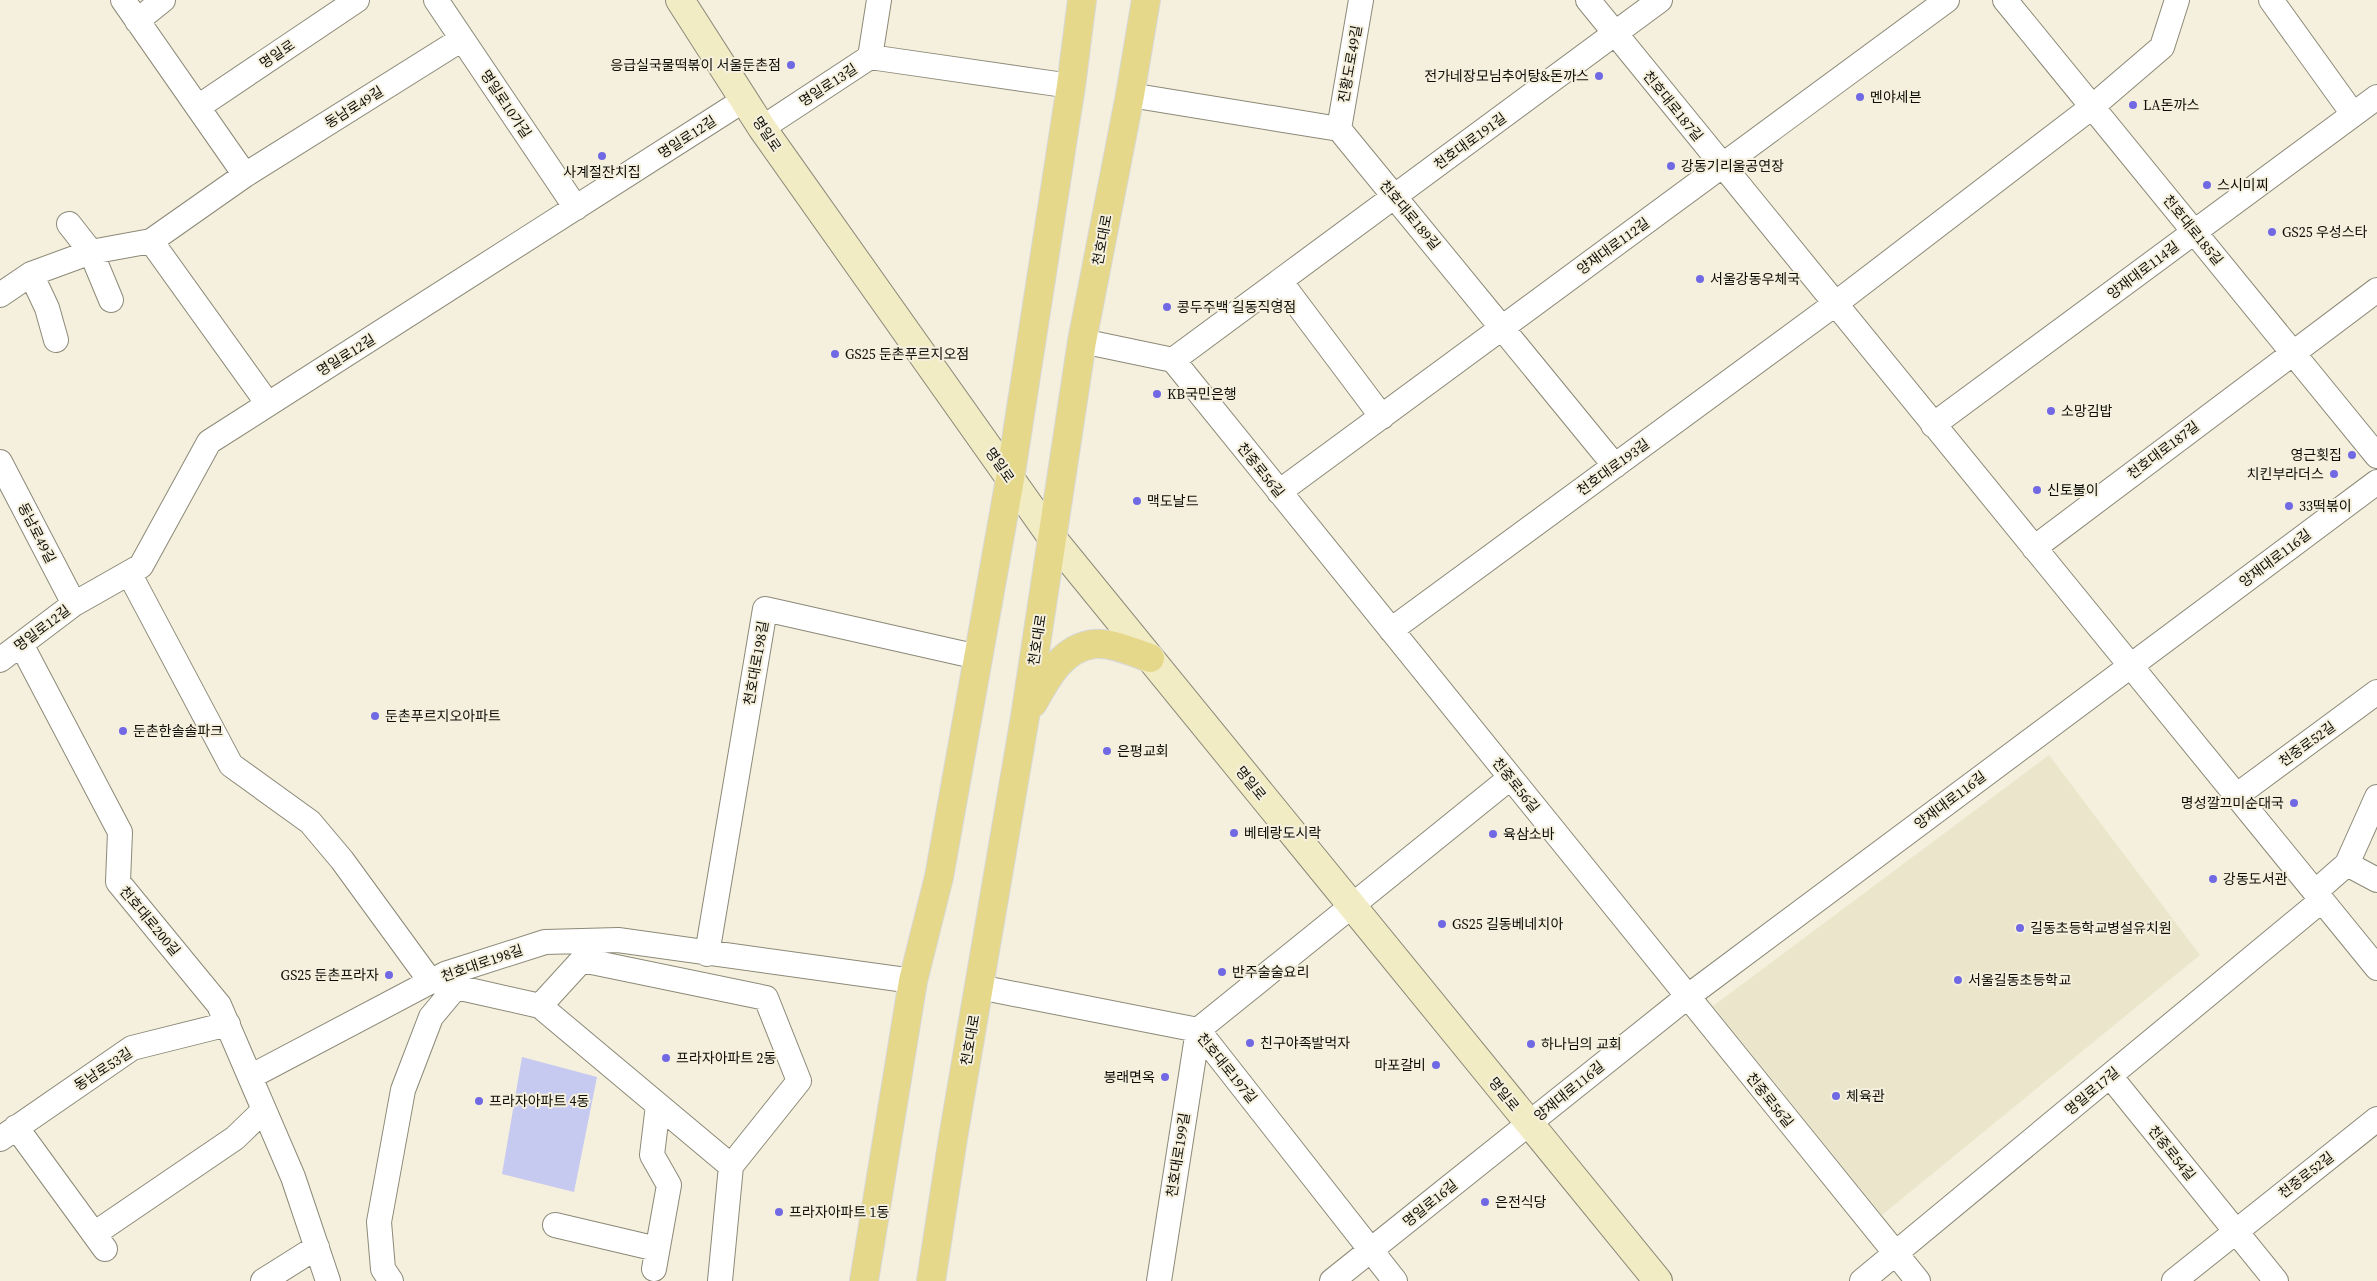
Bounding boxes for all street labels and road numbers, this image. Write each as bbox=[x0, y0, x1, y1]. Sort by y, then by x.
street label: 진황도로49길 bbox=[1333, 24, 1367, 104]
street label: 명일로 bbox=[255, 35, 299, 73]
street label: 명일로13길 bbox=[795, 59, 861, 111]
street label: 명일로10가길 bbox=[476, 66, 536, 142]
street label: 천호대로187길 bbox=[1638, 67, 1708, 145]
street label: 동남로49길 bbox=[321, 81, 387, 133]
street label: 천호대로191길 bbox=[1430, 108, 1510, 174]
street label: 명일로12길 bbox=[654, 111, 720, 163]
street label: 명일로 bbox=[748, 112, 786, 156]
street label: 천호대로189길 bbox=[1375, 176, 1445, 254]
street label: 천호대로185길 bbox=[2158, 191, 2228, 269]
street label: 천호대로 bbox=[1087, 213, 1117, 267]
street label: 양재대로112길 bbox=[1573, 213, 1653, 279]
street label: 양재대로114길 bbox=[2103, 236, 2183, 304]
street label: 명일로12길 bbox=[313, 329, 379, 381]
street label: 천호대로187길 bbox=[2123, 416, 2203, 484]
street label: 천호대로193길 bbox=[1573, 434, 1653, 500]
street label: 천중로56길 bbox=[1233, 438, 1289, 502]
street label: 명일로 bbox=[981, 443, 1019, 487]
street label: 동남로49길 bbox=[13, 499, 61, 567]
street label: 양재대로116길 bbox=[2235, 524, 2315, 592]
street label: 명일로12길 bbox=[10, 600, 74, 656]
street label: 천호대로 bbox=[1023, 613, 1051, 667]
street label: 천호대로198길 bbox=[739, 619, 773, 707]
street label: 천중로52길 bbox=[2275, 717, 2339, 771]
street label: 천중로56길 bbox=[1488, 753, 1544, 817]
street label: 명일로 bbox=[1231, 762, 1271, 804]
street label: 양재대로116길 bbox=[1910, 766, 1990, 834]
street label: 천호대로200길 bbox=[115, 882, 185, 960]
street label: 천호대로198길 bbox=[438, 940, 526, 986]
street label: 천호대로 bbox=[956, 1013, 984, 1067]
street label: 천호대로197길 bbox=[1192, 1029, 1262, 1107]
street label: 동남로53길 bbox=[70, 1043, 136, 1095]
street label: 양재대로116길 bbox=[1530, 1056, 1608, 1126]
street label: 명일로17길 bbox=[2060, 1062, 2124, 1120]
street label: 천중로56길 bbox=[1742, 1068, 1798, 1132]
street label: 명일로 bbox=[1484, 1073, 1524, 1115]
street label: 천호대로199길 bbox=[1161, 1111, 1195, 1199]
street label: 천중로54길 bbox=[2144, 1121, 2200, 1185]
street label: 천중로52길 bbox=[2274, 1147, 2338, 1203]
street label: 명일로16길 bbox=[1398, 1175, 1462, 1231]

